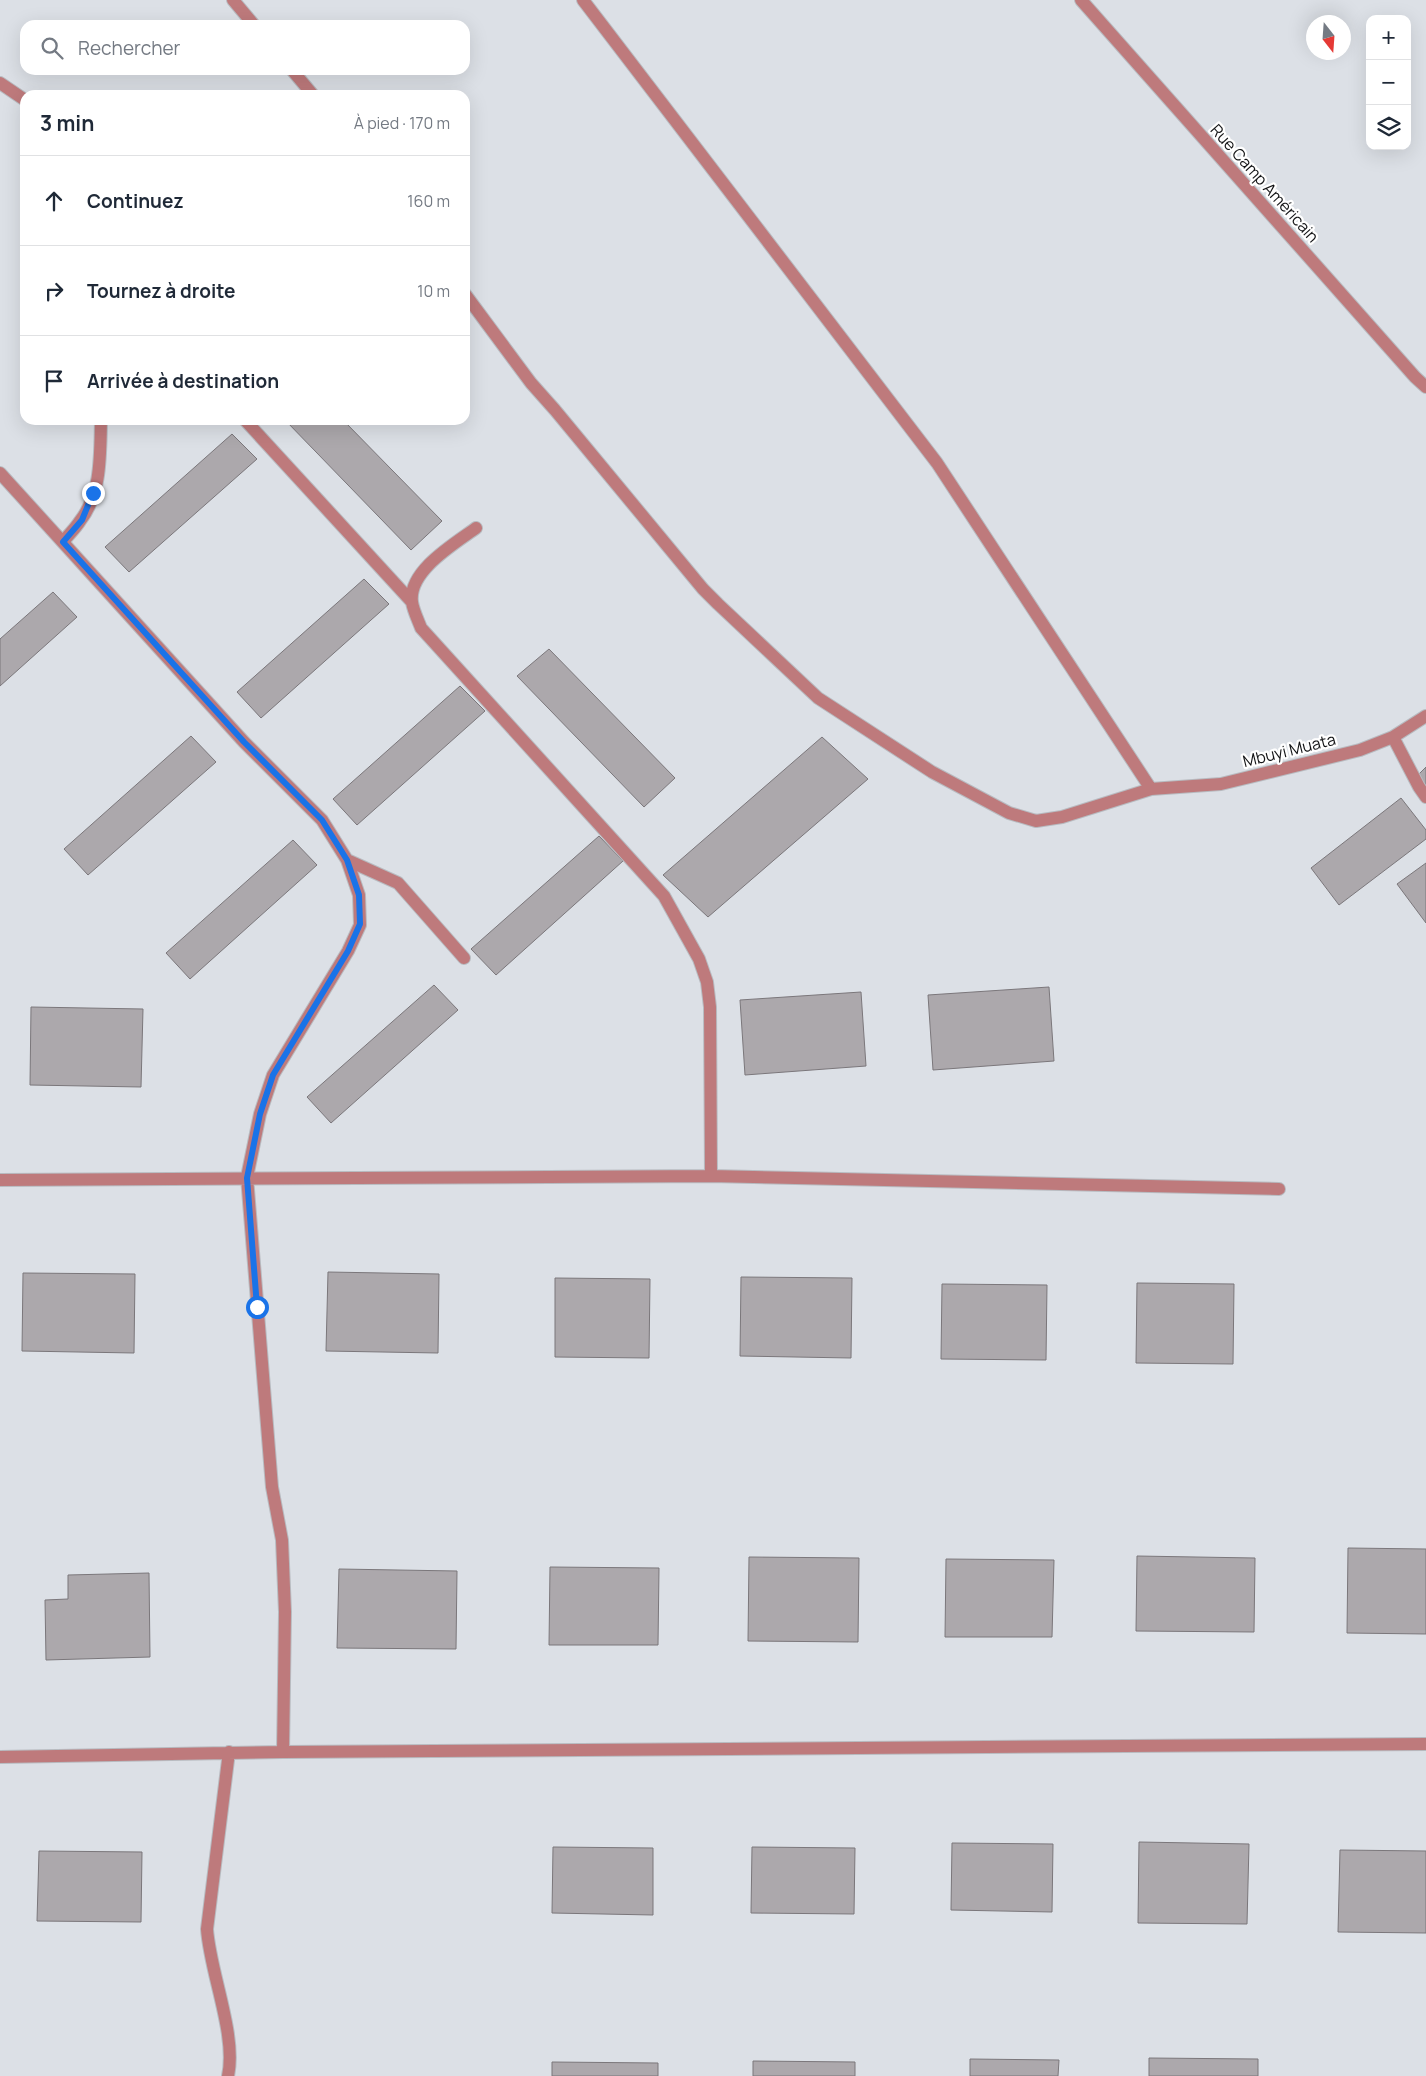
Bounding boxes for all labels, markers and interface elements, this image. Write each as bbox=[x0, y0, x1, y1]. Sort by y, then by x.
north arrow bbox=[1306, 15, 1351, 60]
map controls bbox=[1366, 15, 1411, 150]
button: + bbox=[1366, 15, 1411, 60]
search box bbox=[20, 20, 470, 75]
icon: search bbox=[38, 34, 66, 62]
text: Rechercher bbox=[78, 35, 180, 61]
button: − bbox=[1366, 60, 1411, 105]
button: layers bbox=[1366, 105, 1411, 150]
text: 3 min bbox=[40, 109, 94, 137]
text: À pied · 170 m bbox=[354, 112, 450, 134]
street label: Rue Camp Américain bbox=[1206, 119, 1324, 247]
icon: ahead bbox=[40, 187, 68, 215]
text: Continuez bbox=[87, 188, 184, 214]
text: 160 m bbox=[407, 190, 450, 212]
icon: right bbox=[40, 277, 68, 305]
text: Tournez à droite bbox=[87, 278, 235, 304]
text: 10 m bbox=[417, 280, 450, 302]
icon: arrive bbox=[40, 367, 68, 395]
text: Arrivée à destination bbox=[87, 368, 279, 394]
route end bbox=[82, 482, 105, 505]
street label: Mbuyi Muata bbox=[1240, 728, 1338, 772]
route start bbox=[246, 1296, 269, 1319]

